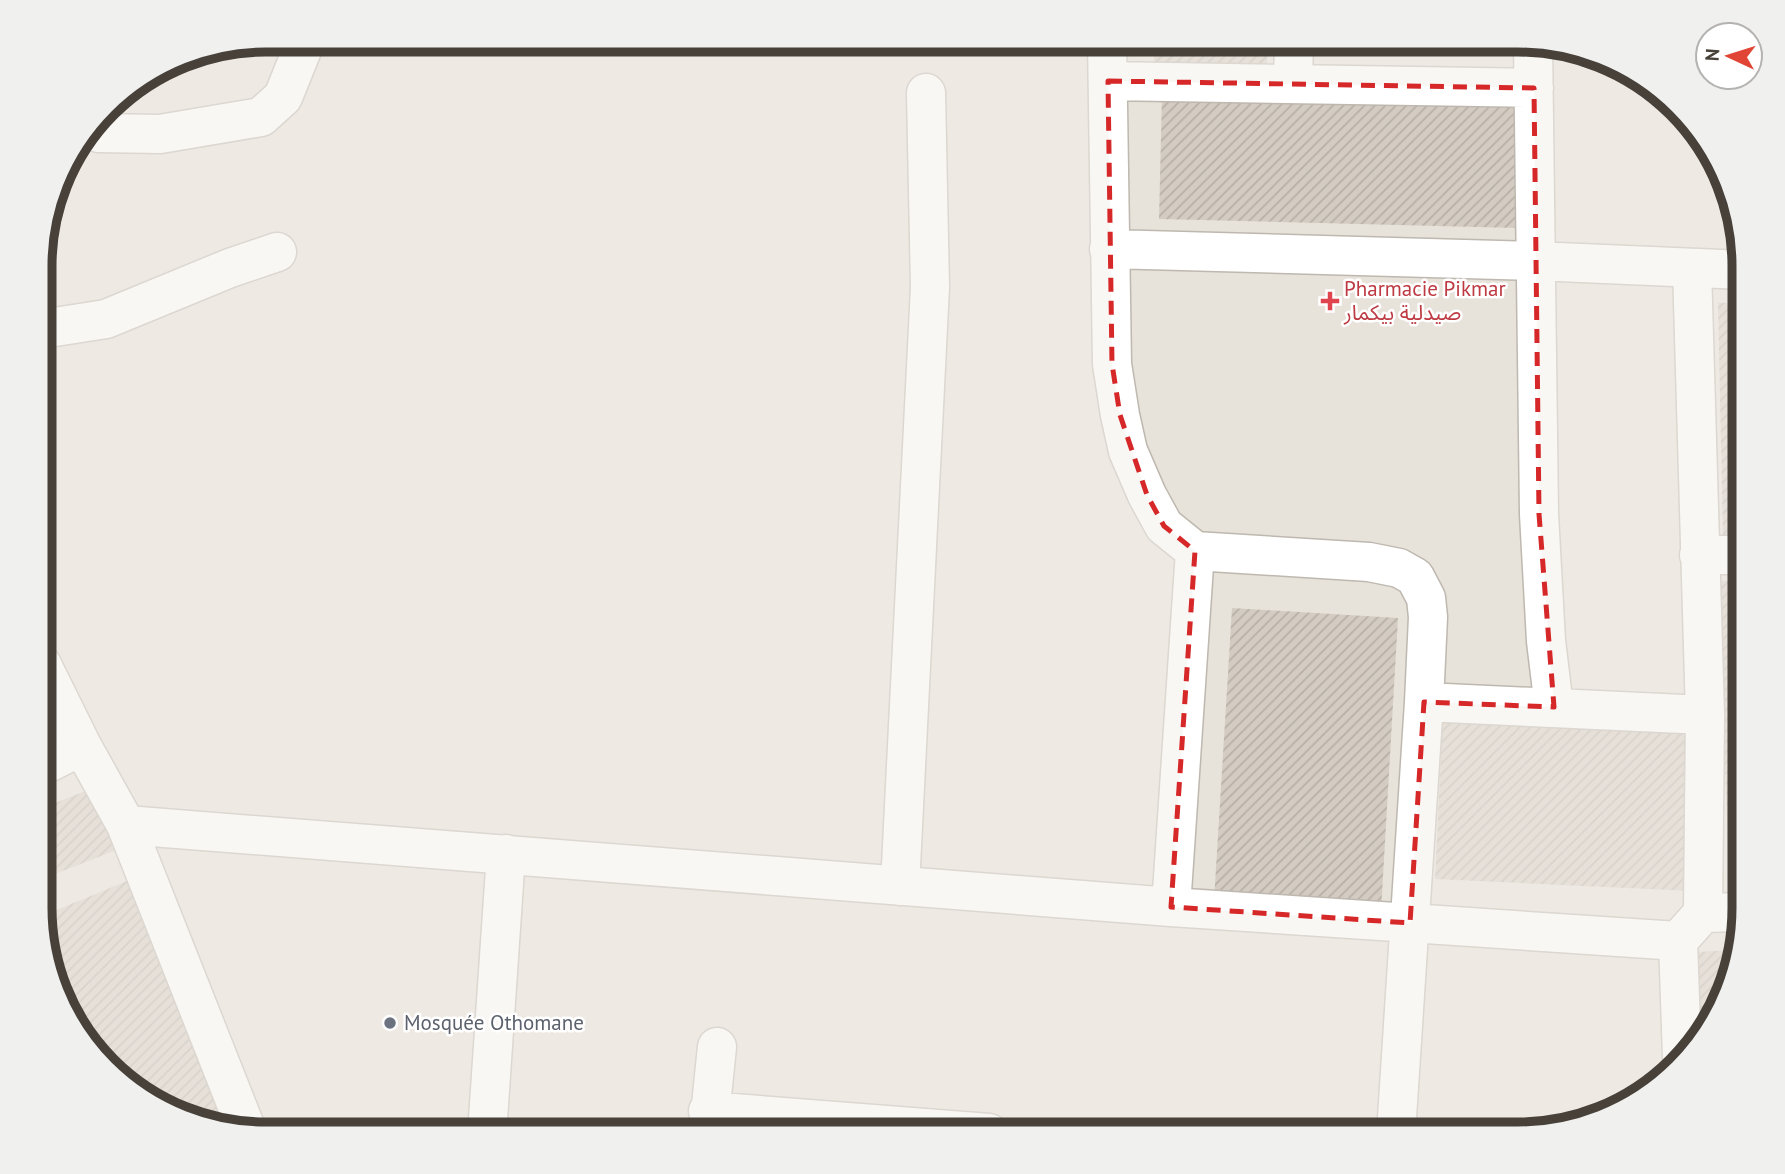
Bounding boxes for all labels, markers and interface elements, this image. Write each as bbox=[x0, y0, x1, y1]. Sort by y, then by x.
north arrow bbox=[1694, 21, 1764, 91]
text: N bbox=[1700, 48, 1724, 62]
place label: Pharmacie Pikmar صيدلية بيكمار bbox=[1343, 275, 1506, 326]
marker: Pharmacie Pikmar صيدلية بيكمار bbox=[1322, 293, 1338, 309]
place label: Mosquée Othomane bbox=[404, 1009, 584, 1036]
marker: Mosquée Othomane bbox=[382, 1015, 398, 1031]

